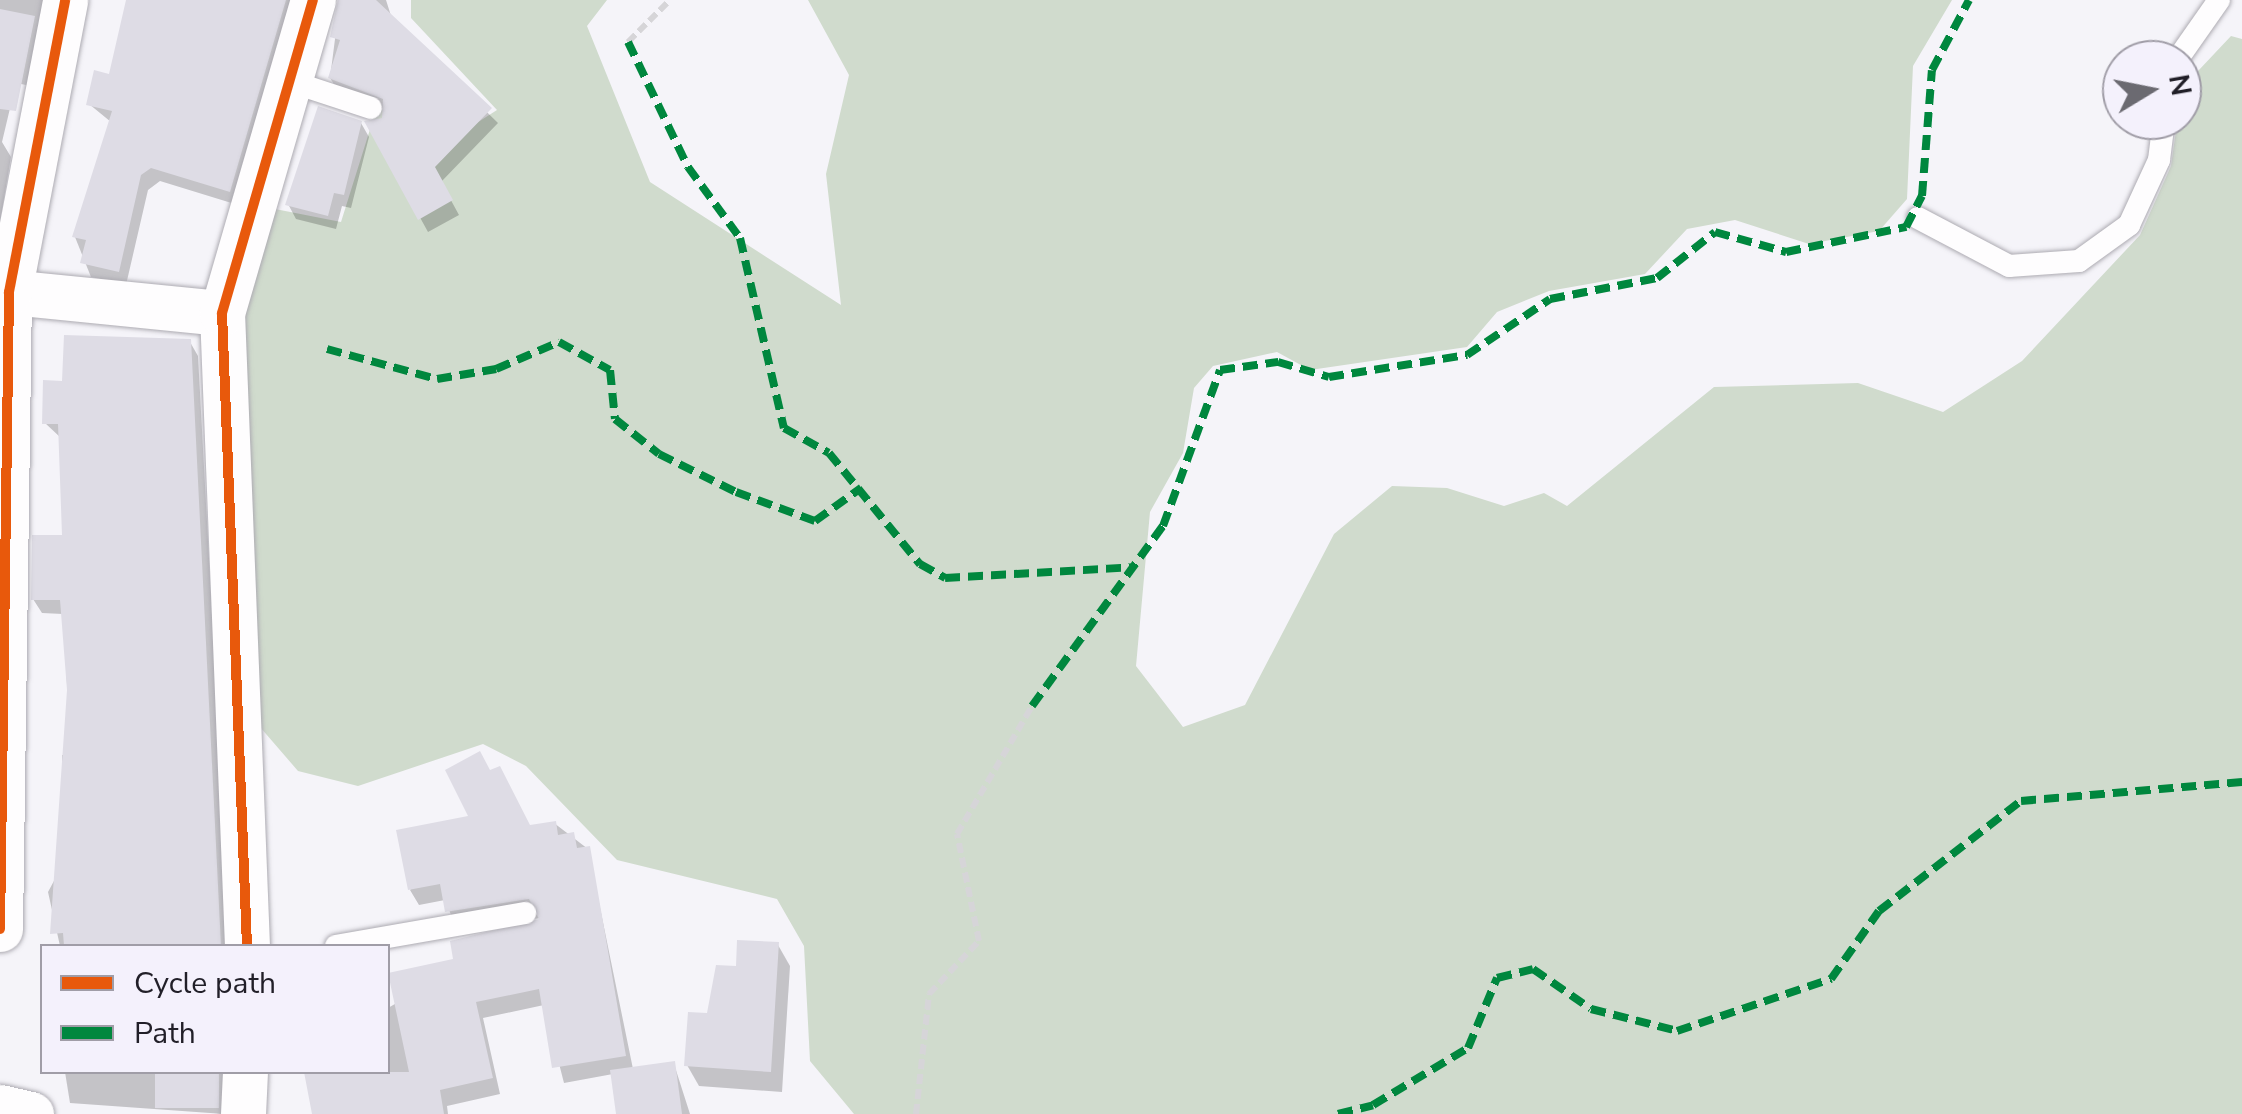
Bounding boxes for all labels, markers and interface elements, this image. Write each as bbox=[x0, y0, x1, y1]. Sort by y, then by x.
north arrow bbox=[2102, 40, 2202, 140]
text: N bbox=[2159, 72, 2200, 99]
legend bbox=[40, 944, 390, 1074]
text: Cycle path bbox=[134, 963, 276, 1004]
text: Path bbox=[134, 1013, 196, 1054]

